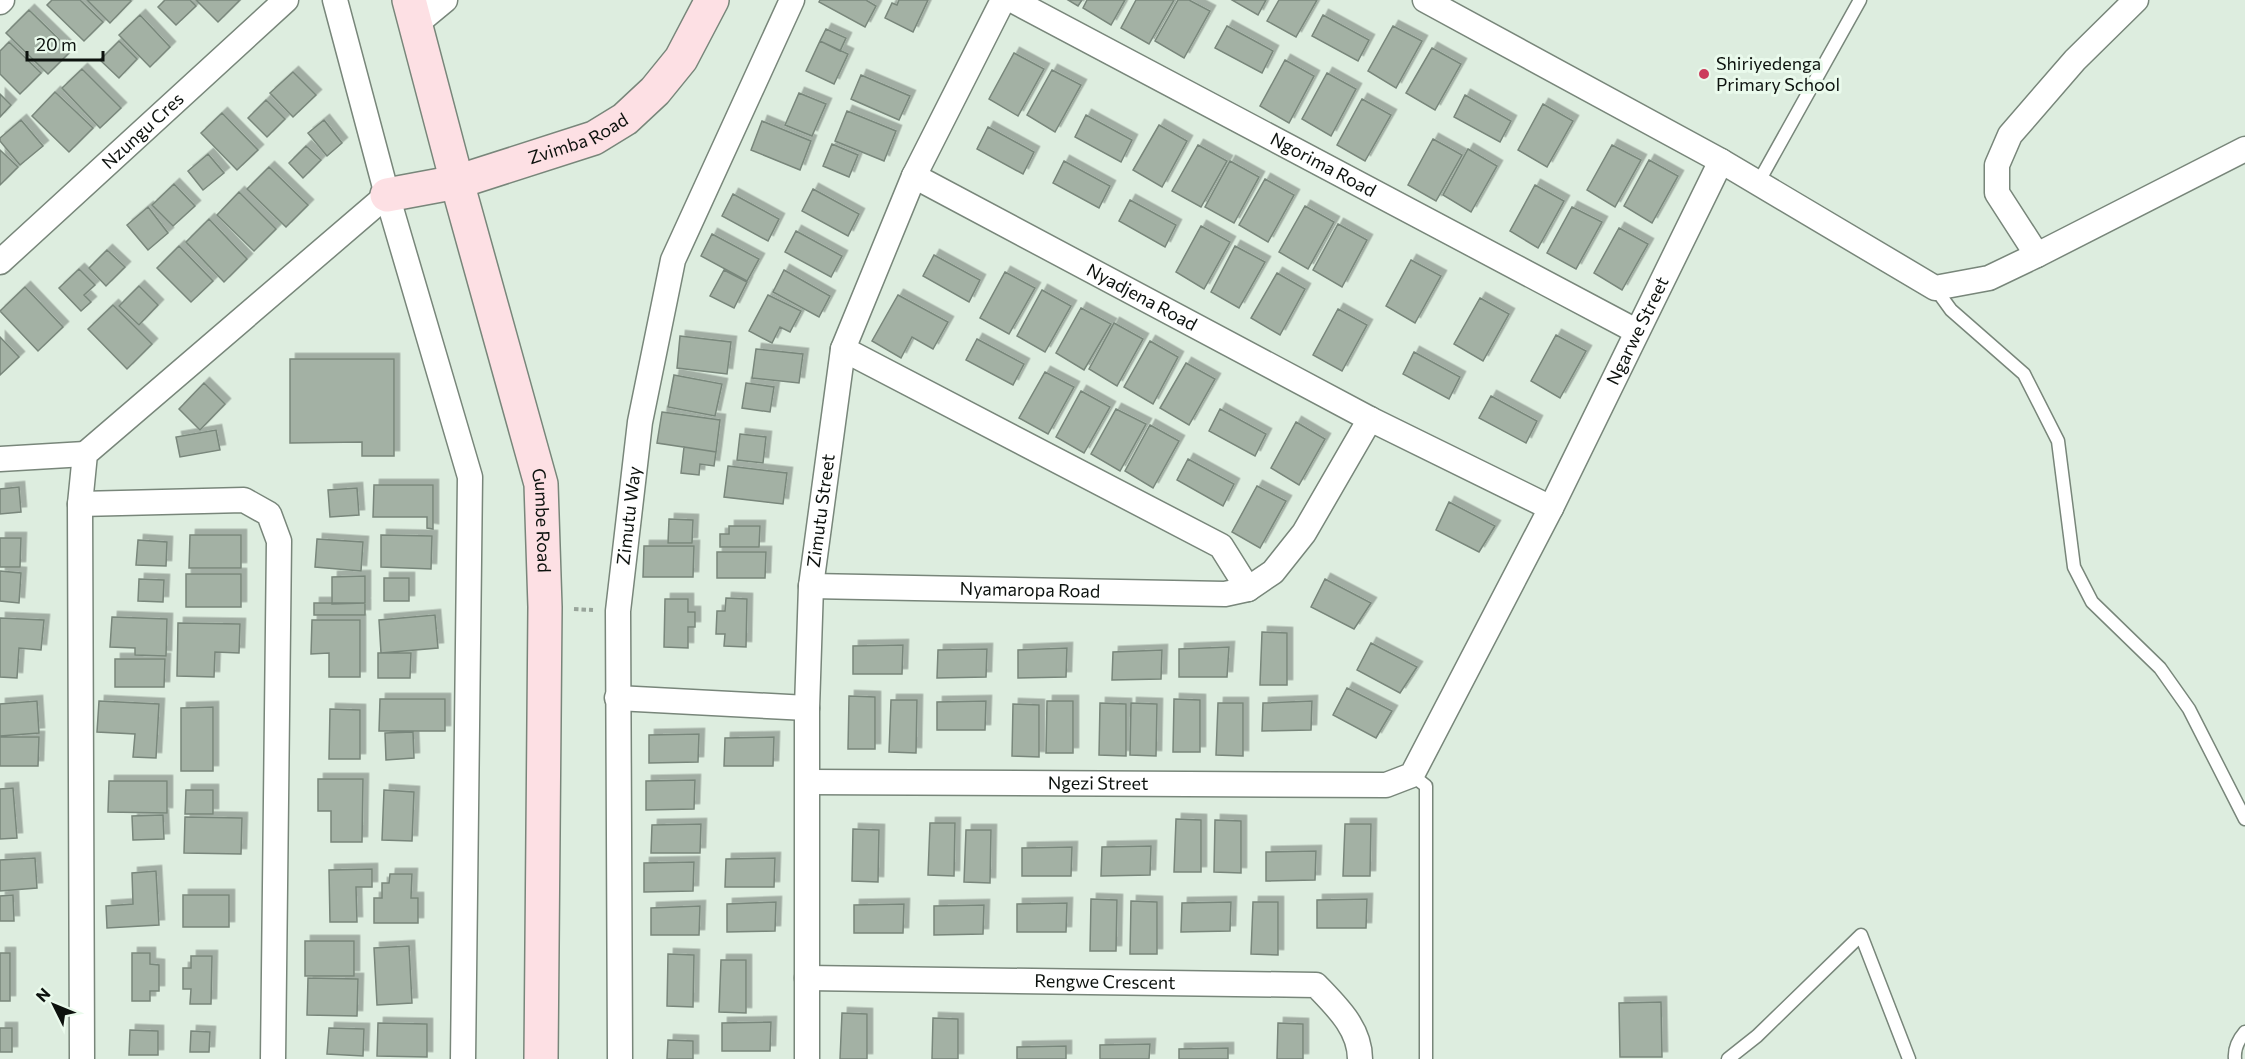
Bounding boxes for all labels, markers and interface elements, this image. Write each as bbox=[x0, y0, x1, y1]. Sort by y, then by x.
scale bar bbox=[27, 24, 104, 62]
text: 20 m bbox=[36, 33, 77, 55]
place label: Shiriyedenga Primary School bbox=[1716, 52, 1840, 95]
marker: Shiriyedenga Primary School bbox=[1697, 67, 1711, 81]
street label: Nzungu Cres bbox=[97, 87, 188, 173]
street label: Zvimba Road bbox=[525, 108, 632, 168]
street label: Ngorima Road bbox=[1267, 127, 1380, 201]
street label: Nyadjena Road bbox=[1083, 258, 1201, 335]
street label: Ngarwe Street bbox=[1601, 273, 1673, 388]
street label: Zimutu Street bbox=[802, 452, 839, 569]
street label: Gumbe Road bbox=[527, 465, 556, 573]
street label: Zimutu Way bbox=[611, 465, 645, 566]
street label: Nyamaropa Road bbox=[960, 577, 1100, 602]
street label: Ngezi Street bbox=[1048, 771, 1148, 794]
street label: Rengwe Crescent bbox=[1034, 969, 1176, 993]
north arrow bbox=[24, 975, 84, 1035]
text: N bbox=[32, 984, 54, 1005]

